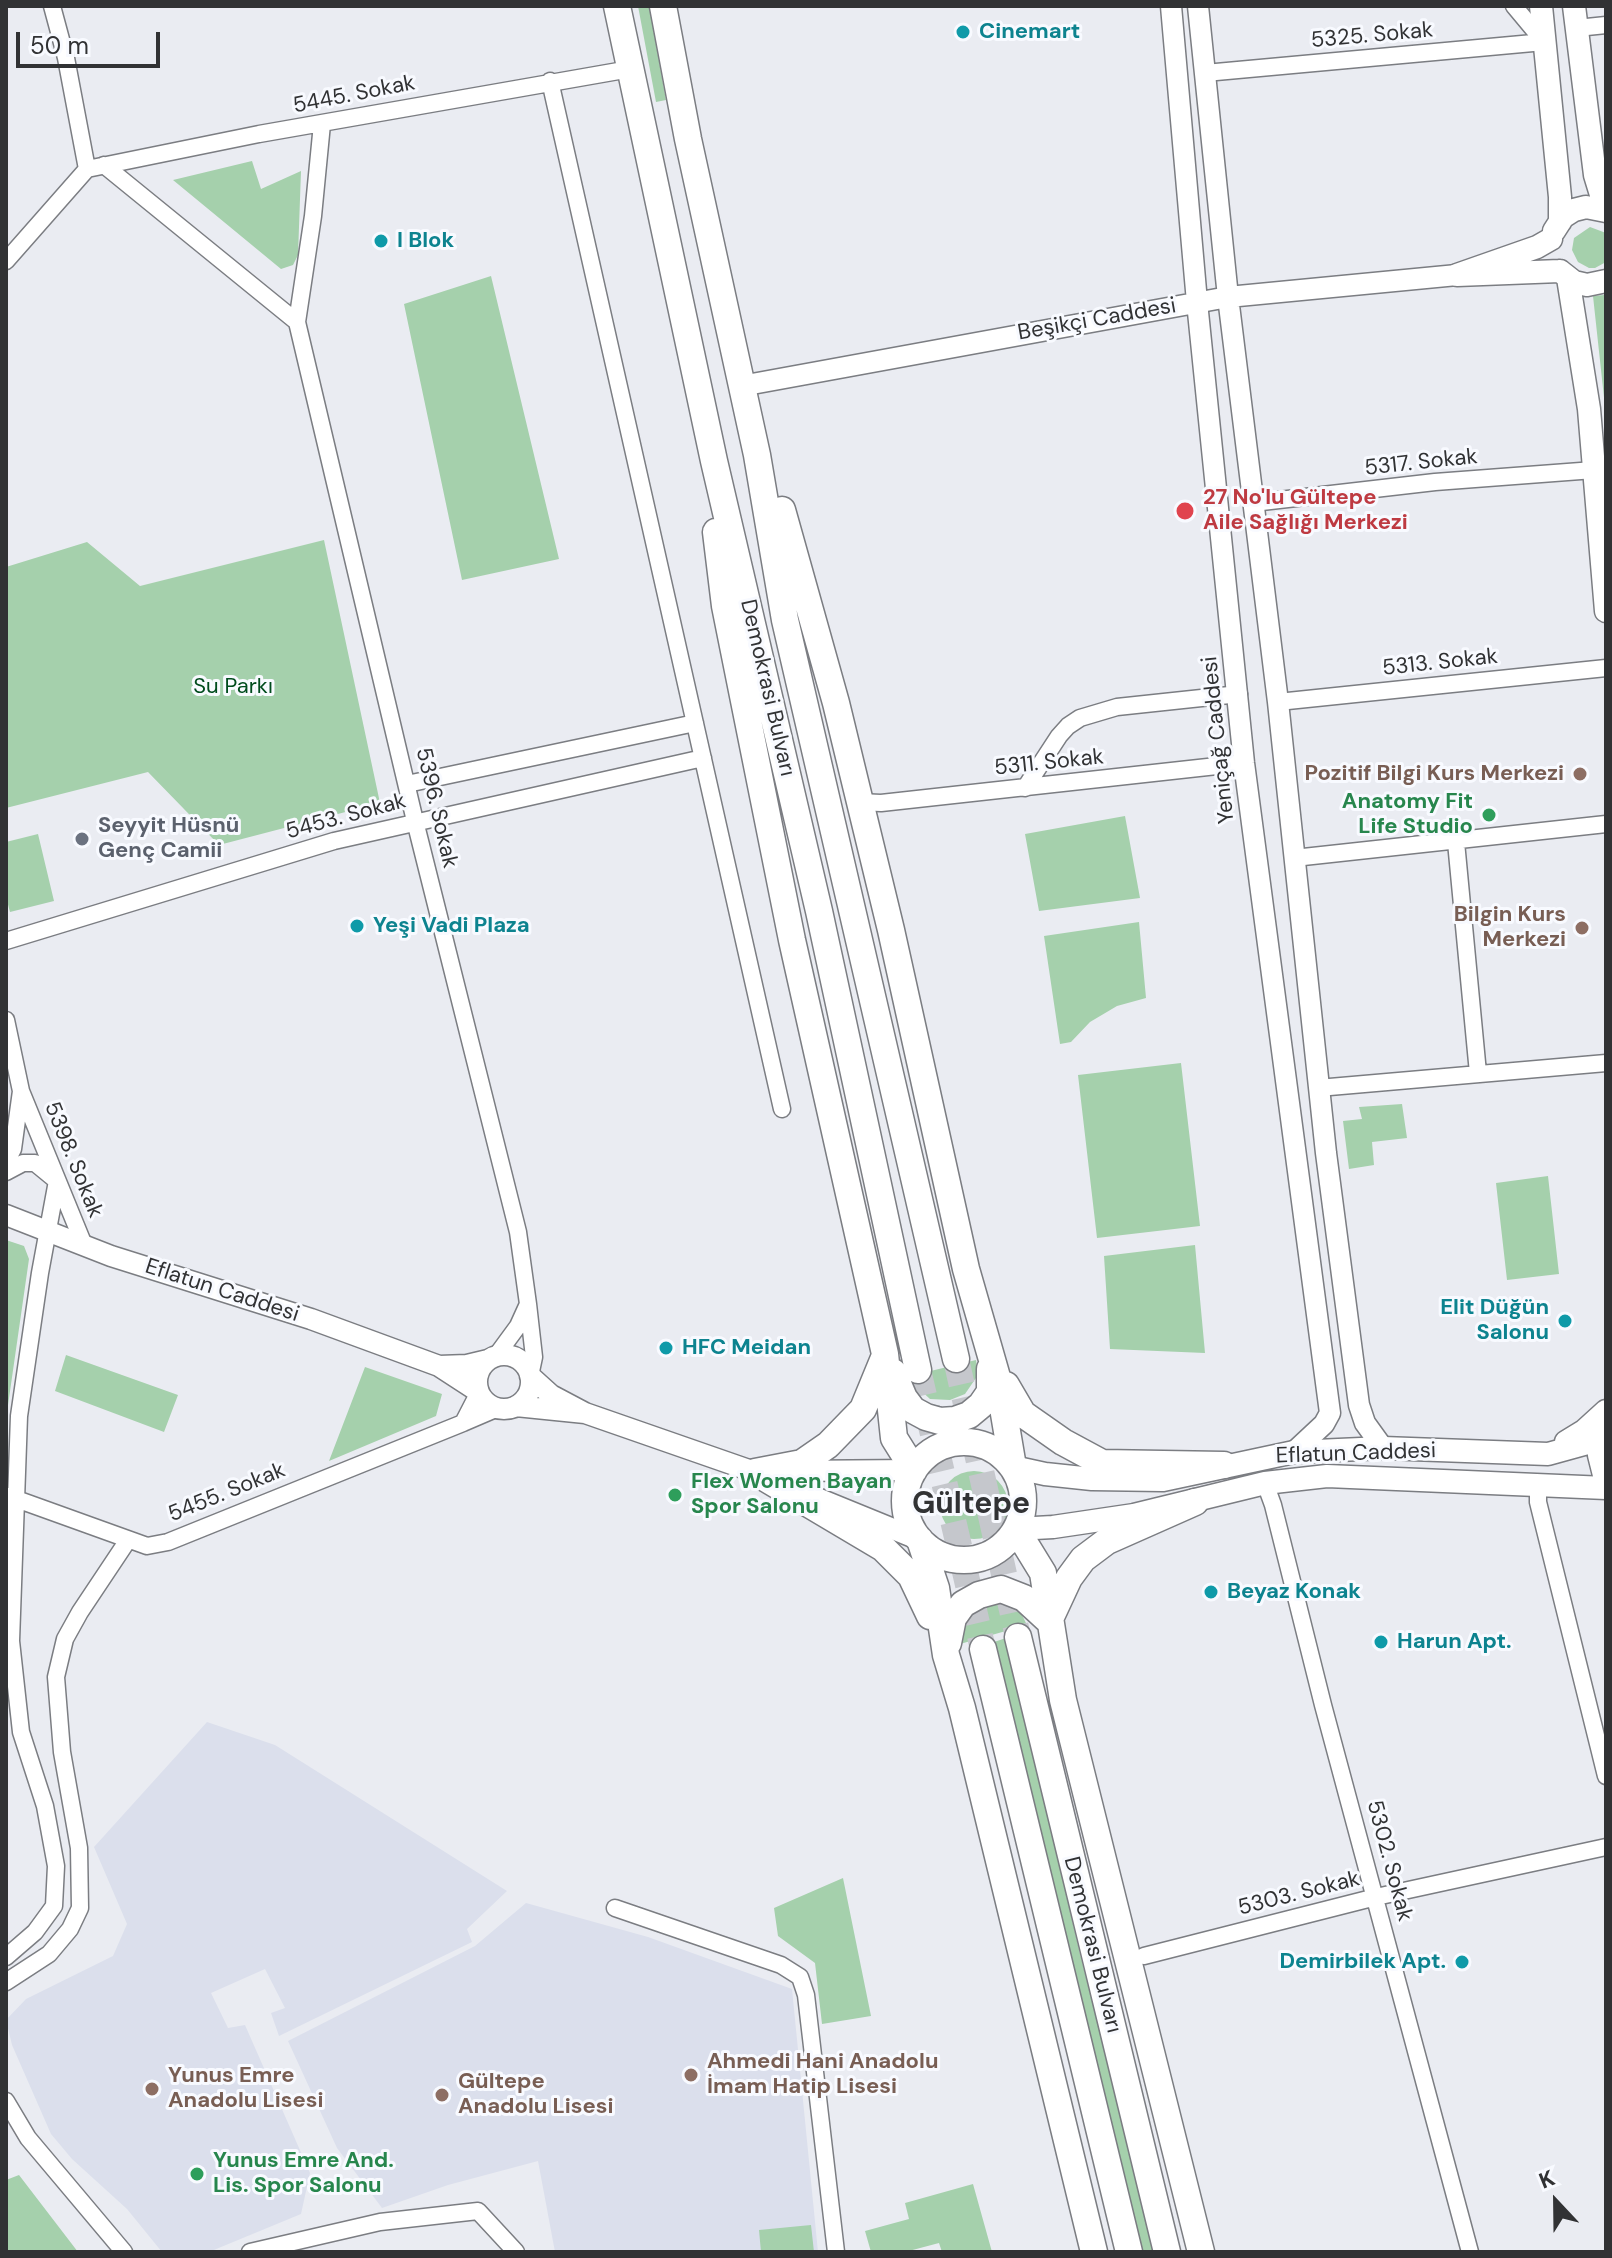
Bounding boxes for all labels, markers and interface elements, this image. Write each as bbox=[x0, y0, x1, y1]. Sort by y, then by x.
scale bar bbox=[20, 16, 164, 66]
street label: 5325. Sokak bbox=[1310, 18, 1434, 54]
place label: Cinemart bbox=[979, 19, 1080, 45]
marker: Cinemart bbox=[954, 23, 972, 41]
text: 50 m bbox=[30, 30, 89, 61]
street label: 5445. Sokak bbox=[291, 70, 417, 120]
place label: I Blok bbox=[397, 228, 454, 254]
marker: I Blok bbox=[372, 232, 390, 250]
street label: Beşikçi Caddesi bbox=[1016, 293, 1178, 347]
street label: 5317. Sokak bbox=[1363, 444, 1479, 482]
place label: 27 No'lu Gültepe Aile Sağlığı Merkezi bbox=[1203, 485, 1408, 536]
marker: 27 No'lu Gültepe Aile Sağlığı Merkezi bbox=[1174, 500, 1196, 522]
street label: Demokrasi Bulvarı bbox=[734, 597, 800, 779]
street label: 5313. Sokak bbox=[1381, 644, 1499, 682]
street label: Yeniçağ Caddesi bbox=[1197, 655, 1241, 825]
park label: Su Parkı bbox=[193, 674, 273, 700]
street label: 5311. Sokak bbox=[993, 744, 1105, 782]
street label: 5396. Sokak bbox=[409, 745, 463, 871]
place label: Pozitif Bilgi Kurs Merkezi bbox=[1304, 761, 1564, 787]
marker: Pozitif Bilgi Kurs Merkezi bbox=[1571, 765, 1589, 783]
street label: 5453. Sokak bbox=[283, 788, 409, 846]
place label: Anatomy Fit Life Studio bbox=[1342, 789, 1473, 840]
marker: Anatomy Fit Life Studio bbox=[1480, 806, 1498, 824]
place label: Seyyit Hüsnü Genç Camii bbox=[98, 813, 239, 864]
marker: Seyyit Hüsnü Genç Camii bbox=[73, 830, 91, 848]
place label: Bilgin Kurs Merkezi bbox=[1454, 902, 1566, 954]
place label: Yeşi Vadi Plaza bbox=[373, 913, 530, 939]
marker: Yeşi Vadi Plaza bbox=[348, 917, 366, 935]
marker: Bilgin Kurs Merkezi bbox=[1573, 919, 1591, 937]
street label: 5398. Sokak bbox=[38, 1098, 108, 1222]
street label: Eflatun Caddesi bbox=[142, 1254, 302, 1328]
place label: Elit Düğün Salonu bbox=[1440, 1295, 1549, 1346]
marker: Elit Düğün Salonu bbox=[1556, 1312, 1574, 1330]
place label: HFC Meidan bbox=[682, 1335, 811, 1361]
marker: HFC Meidan bbox=[657, 1339, 675, 1357]
street label: Eflatun Caddesi bbox=[1275, 1438, 1437, 1470]
street label: 5455. Sokak bbox=[165, 1458, 289, 1528]
place label: Flex Women Bayan Spor Salonu bbox=[691, 1469, 892, 1520]
marker: Flex Women Bayan Spor Salonu bbox=[666, 1486, 684, 1504]
district label: Gültepe bbox=[912, 1487, 1030, 1523]
place label: Beyaz Konak bbox=[1227, 1579, 1361, 1605]
marker: Beyaz Konak bbox=[1202, 1583, 1220, 1601]
place label: Harun Apt. bbox=[1397, 1629, 1512, 1655]
marker: Harun Apt. bbox=[1372, 1633, 1390, 1651]
street label: 5302. Sokak bbox=[1360, 1798, 1418, 1924]
street label: Demokrasi Bulvarı bbox=[1057, 1854, 1127, 2036]
street label: 5303. Sokak bbox=[1235, 1866, 1363, 1922]
place label: Demirbilek Apt. bbox=[1279, 1949, 1446, 1975]
marker: Demirbilek Apt. bbox=[1453, 1953, 1471, 1971]
place label: Ahmedi Hani Anadolu İmam Hatip Lisesi bbox=[707, 2049, 938, 2100]
place label: Yunus Emre Anadolu Lisesi bbox=[168, 2063, 323, 2114]
marker: Ahmedi Hani Anadolu İmam Hatip Lisesi bbox=[682, 2066, 700, 2084]
place label: Gültepe Anadolu Lisesi bbox=[458, 2069, 613, 2120]
marker: Yunus Emre Anadolu Lisesi bbox=[143, 2080, 161, 2098]
marker: Gültepe Anadolu Lisesi bbox=[433, 2086, 451, 2104]
place label: Yunus Emre And. Lis. Spor Salonu bbox=[213, 2148, 394, 2200]
north arrow bbox=[1516, 2162, 1596, 2242]
text: K bbox=[1535, 2163, 1559, 2195]
marker: Yunus Emre And. Lis. Spor Salonu bbox=[188, 2165, 206, 2183]

